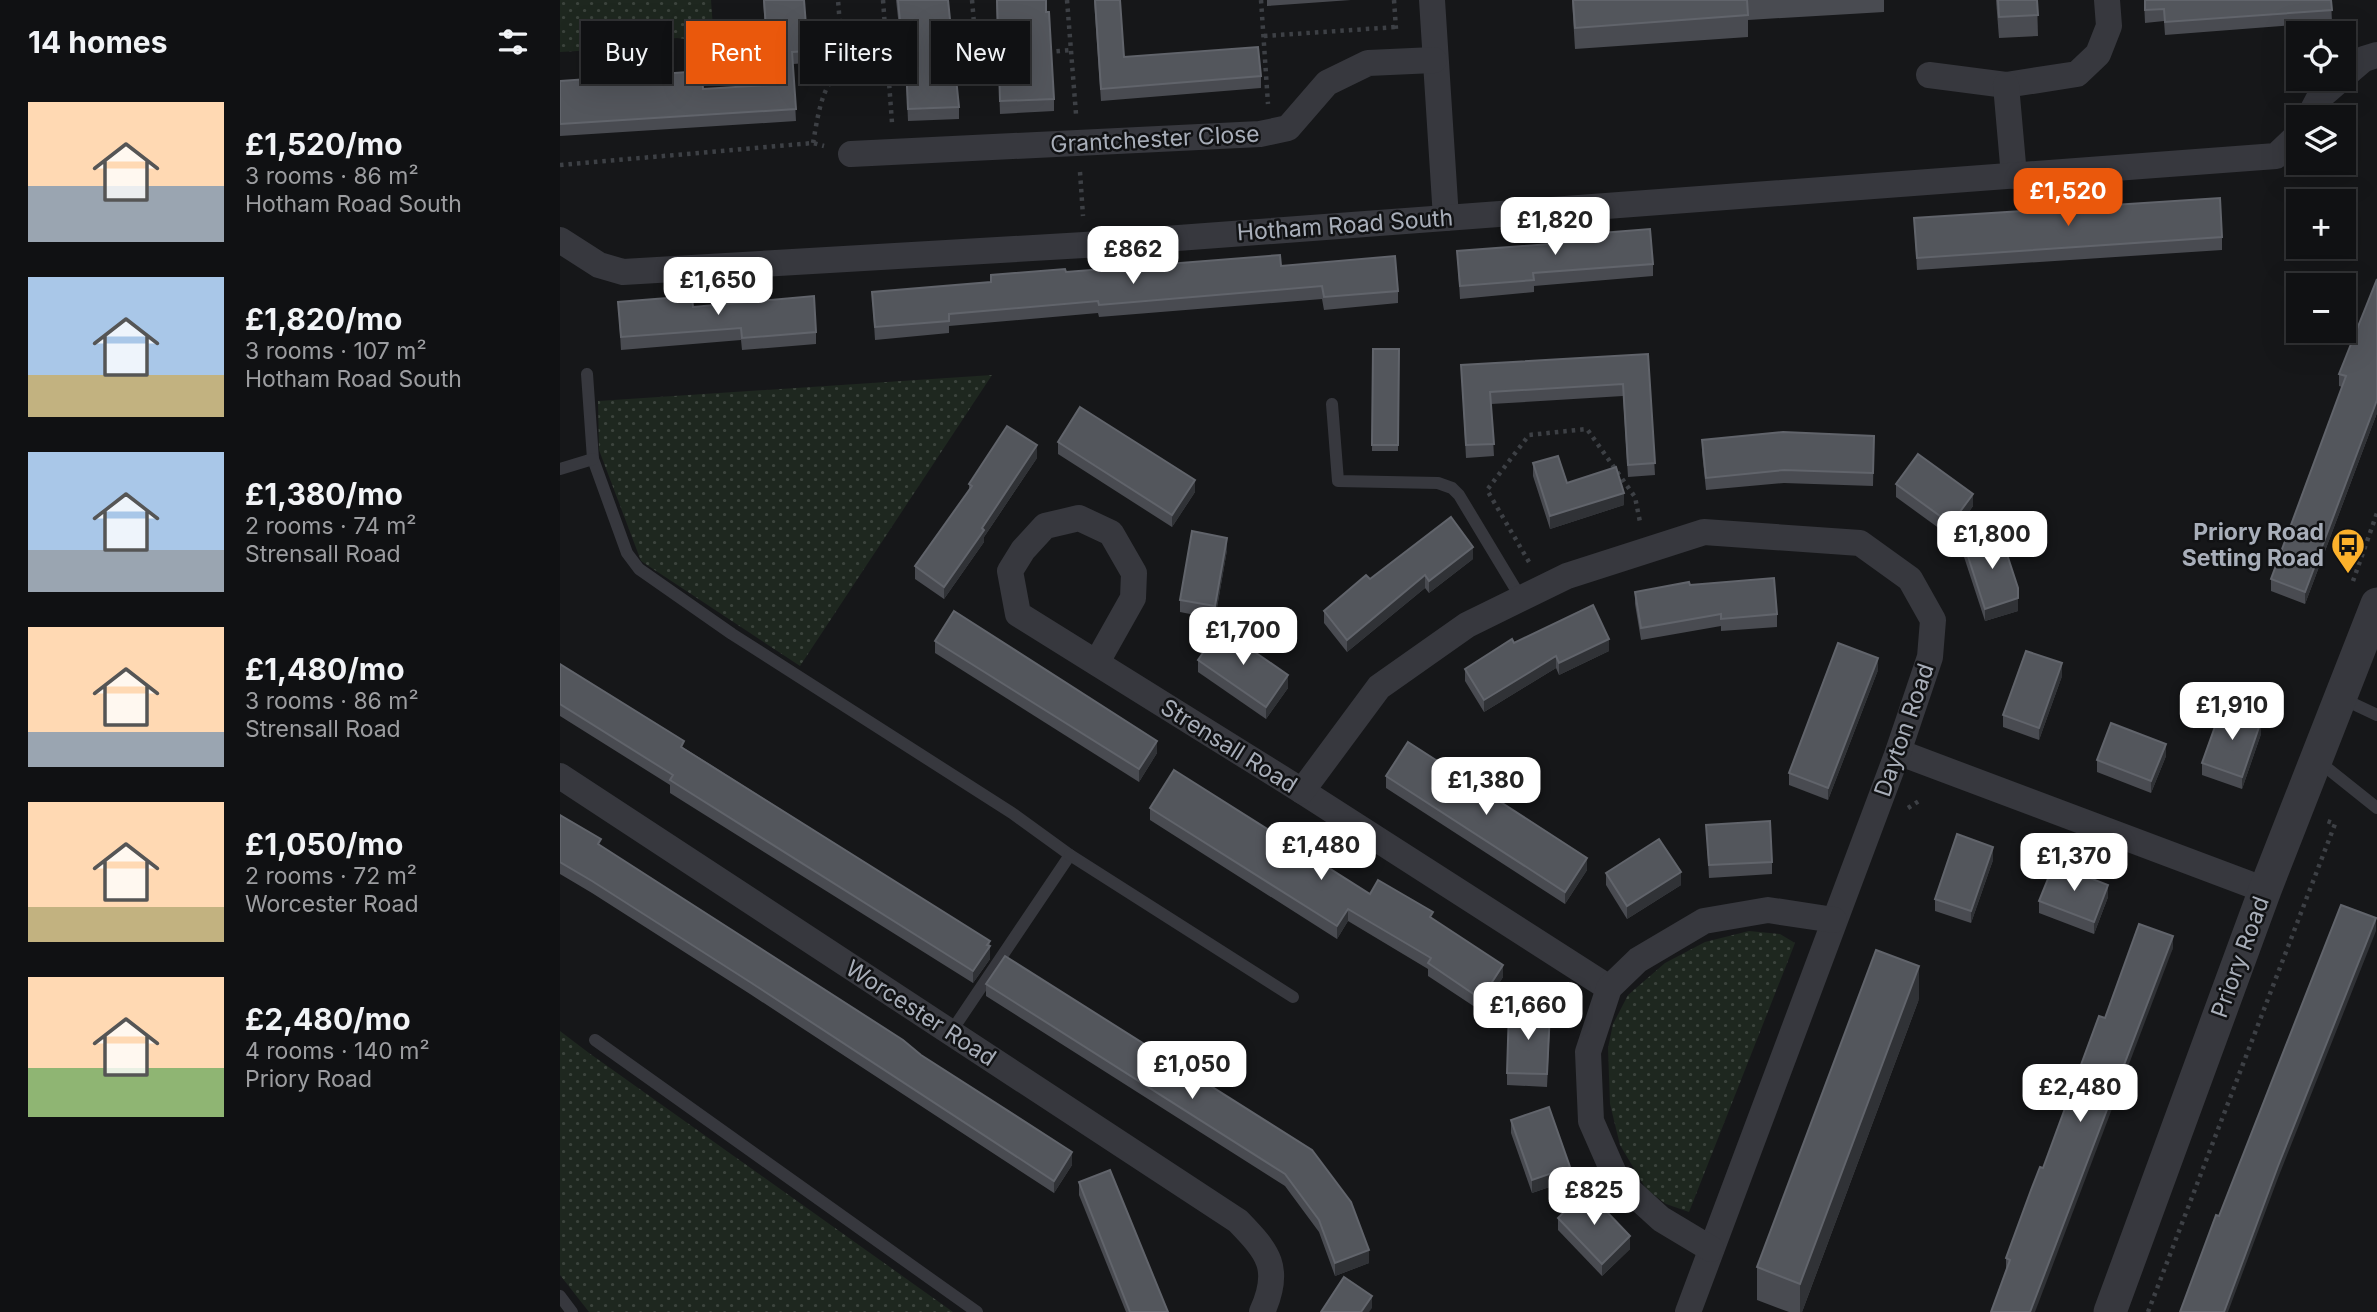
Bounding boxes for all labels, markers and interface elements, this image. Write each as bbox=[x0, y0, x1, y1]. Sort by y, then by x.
chip: Buy bbox=[581, 21, 672, 84]
chip: Rent bbox=[686, 21, 786, 84]
chip: Filters bbox=[800, 21, 917, 84]
chip: New bbox=[931, 21, 1030, 84]
map controls bbox=[2286, 21, 2356, 343]
button: locate bbox=[2286, 21, 2356, 91]
icon: filters bbox=[494, 23, 532, 61]
text: 14 homes bbox=[28, 24, 167, 60]
button: layers bbox=[2286, 105, 2356, 175]
street label: Grantchester Close bbox=[1050, 120, 1260, 158]
text: £1,520/mo bbox=[245, 126, 403, 162]
icon: home bbox=[84, 130, 168, 214]
text: 3 rooms · 86 m² bbox=[245, 162, 419, 190]
pin: £1,520 bbox=[2011, 168, 2125, 228]
text: £1,520 bbox=[2030, 177, 2106, 205]
button: + bbox=[2286, 189, 2356, 259]
text: Hotham Road South bbox=[245, 190, 462, 218]
pin: £1,820 bbox=[1498, 198, 1612, 257]
street label: Hotham Road South bbox=[1236, 203, 1454, 247]
text: £1,820 bbox=[1517, 206, 1593, 234]
pin: £862 bbox=[1092, 226, 1174, 286]
text: £862 bbox=[1103, 235, 1163, 263]
pin: £1,650 bbox=[661, 258, 775, 317]
text: £1,650 bbox=[680, 266, 756, 294]
button: − bbox=[2286, 273, 2356, 343]
text: £1,820/mo bbox=[245, 301, 402, 337]
icon: home bbox=[84, 305, 168, 389]
text: 3 rooms · 107 m² bbox=[245, 337, 427, 365]
text: Hotham Road South bbox=[245, 365, 462, 393]
text: £1,380/mo bbox=[245, 476, 403, 512]
icon: home bbox=[84, 480, 168, 564]
text: 2 rooms · 74 m² bbox=[245, 512, 417, 540]
pin: £1,800 bbox=[1935, 512, 2049, 571]
place label: Priory Road Setting Road bbox=[2182, 518, 2324, 572]
text: £1,800 bbox=[1953, 520, 2031, 548]
bus stop icon: Priory Road Setting Road bbox=[2329, 526, 2367, 575]
text: Strensall Road bbox=[245, 540, 401, 568]
pin: £1,700 bbox=[1186, 608, 1300, 667]
text: £1,700 bbox=[1205, 616, 1281, 644]
text: £1,480/mo bbox=[245, 651, 405, 687]
icon: home bbox=[84, 655, 168, 739]
street label: Dayton Road bbox=[1868, 660, 1940, 800]
pin: £1,910 bbox=[2175, 682, 2289, 742]
text: 3 rooms · 86 m² bbox=[245, 687, 419, 715]
text: £1,910 bbox=[2196, 691, 2268, 719]
street label: Strensall Road bbox=[1156, 693, 1302, 799]
text: Strensall Road bbox=[245, 715, 401, 743]
pin: £1,380 bbox=[1429, 758, 1543, 817]
text: £1,380 bbox=[1447, 766, 1525, 794]
pin: £1,480 bbox=[1264, 822, 1378, 882]
text: £1,050/mo bbox=[245, 826, 403, 862]
icon: home bbox=[84, 830, 168, 914]
text: £1,480 bbox=[1282, 831, 1360, 859]
pin: £1,370 bbox=[2017, 834, 2131, 893]
text: £1,370 bbox=[2036, 842, 2112, 870]
text: 2 rooms · 72 m² bbox=[245, 862, 417, 890]
text: Worcester Road bbox=[245, 890, 419, 918]
street label: Priory Road bbox=[2205, 893, 2275, 1021]
street label: Worcester Road bbox=[841, 954, 1001, 1072]
pin: £1,660 bbox=[1471, 982, 1585, 1042]
text: £1,660 bbox=[1490, 991, 1567, 1019]
text: £2,480/mo bbox=[245, 1001, 411, 1037]
icon: home bbox=[84, 1005, 168, 1089]
text: 4 rooms · 140 m² bbox=[245, 1037, 430, 1065]
pin: £1,050 bbox=[1135, 1042, 1249, 1101]
text: £1,050 bbox=[1153, 1050, 1231, 1078]
pin: £2,480 bbox=[2023, 1064, 2137, 1124]
text: Priory Road bbox=[245, 1065, 372, 1093]
text: £2,480 bbox=[2039, 1073, 2121, 1101]
pin: £825 bbox=[1553, 1168, 1635, 1227]
text: £825 bbox=[1565, 1176, 1623, 1204]

